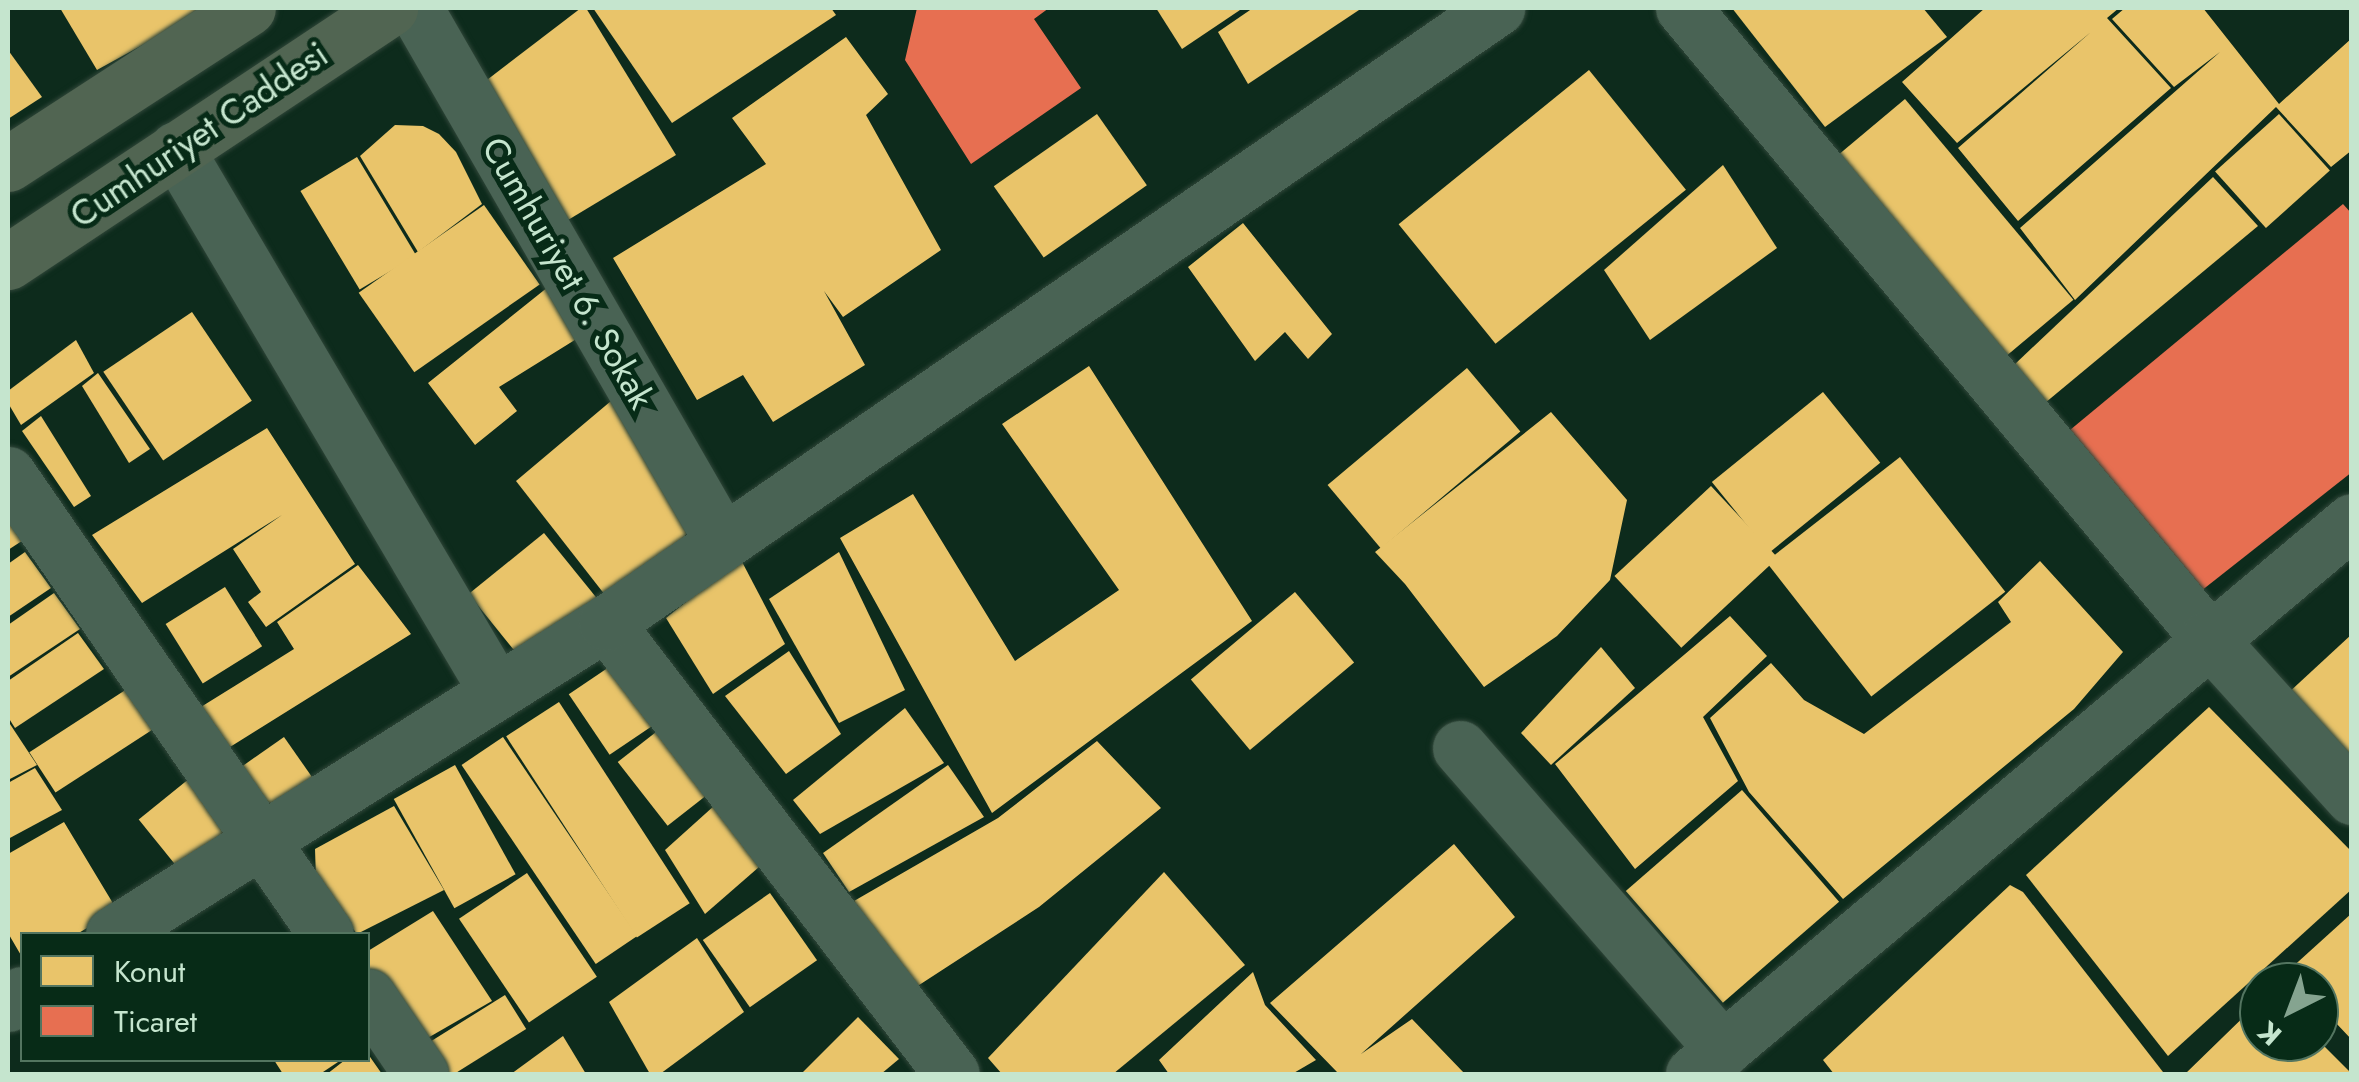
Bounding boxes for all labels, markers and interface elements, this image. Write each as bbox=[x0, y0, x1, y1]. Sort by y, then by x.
street label: Cumhuriyet Caddesi bbox=[62, 33, 336, 237]
street label: Cumhuriyet 6. Sokak bbox=[473, 130, 663, 416]
legend bbox=[20, 932, 370, 1062]
text: Konut bbox=[114, 950, 185, 993]
north arrow bbox=[2239, 962, 2339, 1062]
text: Ticaret bbox=[114, 1000, 197, 1043]
text: K bbox=[2249, 1011, 2291, 1055]

